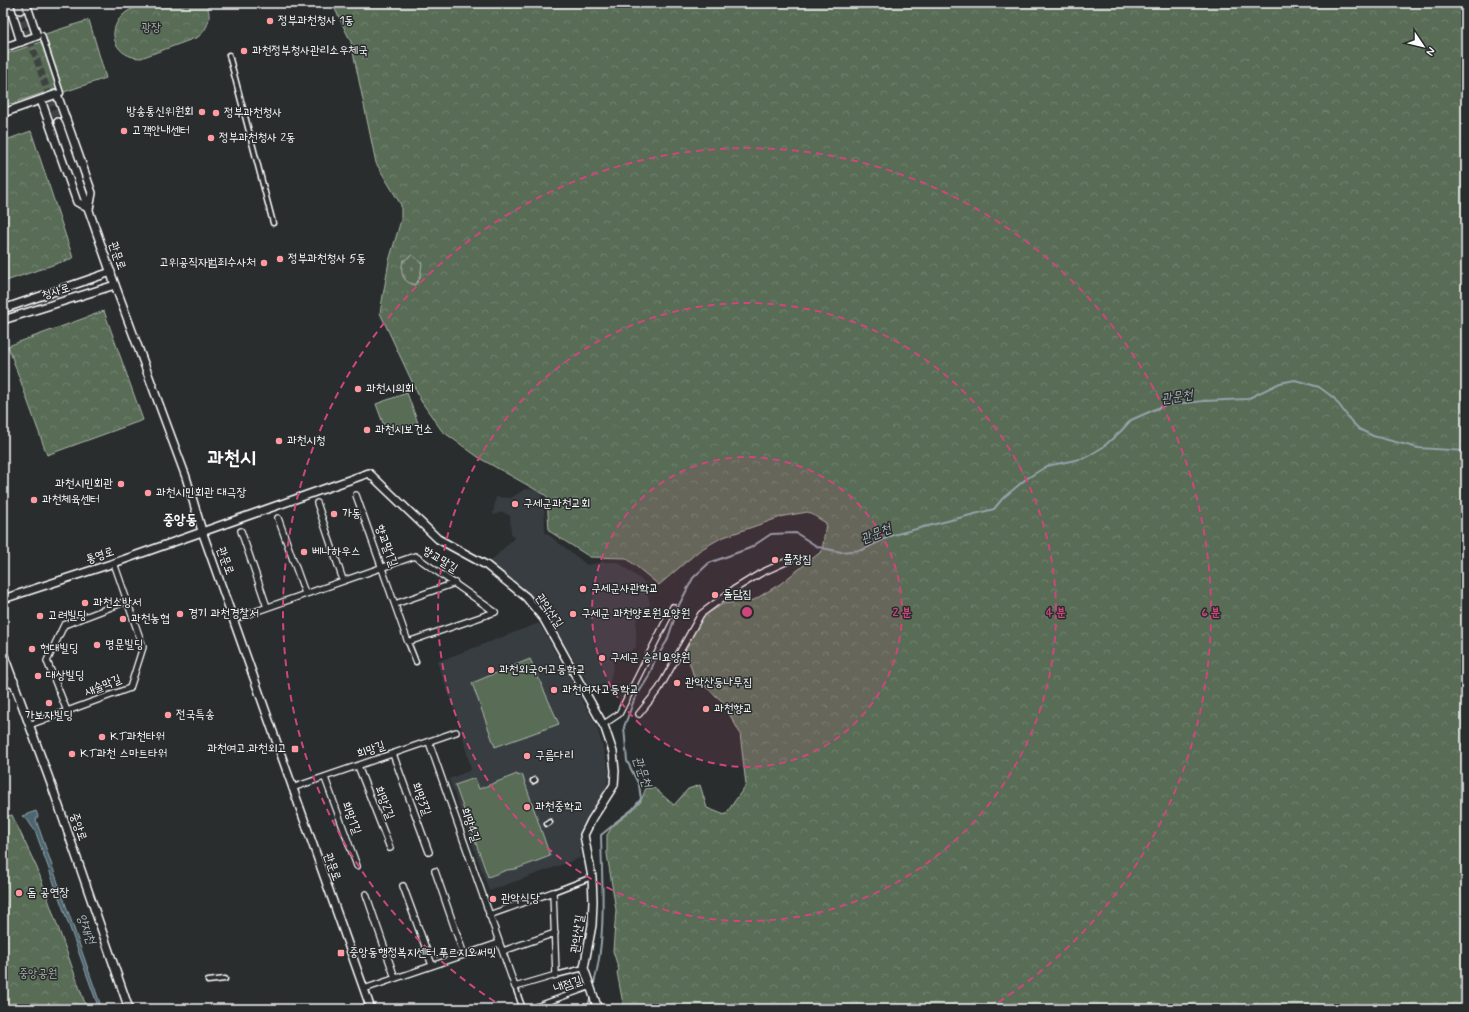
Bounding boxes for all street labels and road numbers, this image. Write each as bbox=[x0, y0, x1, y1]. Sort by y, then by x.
street label: 관문로 bbox=[105, 240, 129, 272]
street label: 청사로 bbox=[40, 280, 72, 304]
street label: 향교말1길 bbox=[371, 523, 401, 570]
street label: 향교말길 bbox=[419, 543, 461, 577]
street label: 통영로 bbox=[84, 544, 116, 568]
street label: 관문로 bbox=[213, 545, 237, 577]
street label: 관악산길 bbox=[531, 591, 567, 632]
street label: 새술막길 bbox=[82, 671, 124, 701]
street label: 희망길 bbox=[355, 738, 388, 762]
street label: 희망3길 bbox=[408, 780, 435, 818]
street label: 희망2길 bbox=[370, 784, 398, 822]
street label: 희망1길 bbox=[338, 799, 365, 837]
street label: 희망4길 bbox=[457, 805, 484, 845]
street label: 중앙로 bbox=[66, 811, 90, 843]
street label: 관문로 bbox=[320, 851, 344, 883]
street label: 관악산길 bbox=[567, 913, 589, 954]
street label: 내점길 bbox=[552, 973, 585, 997]

